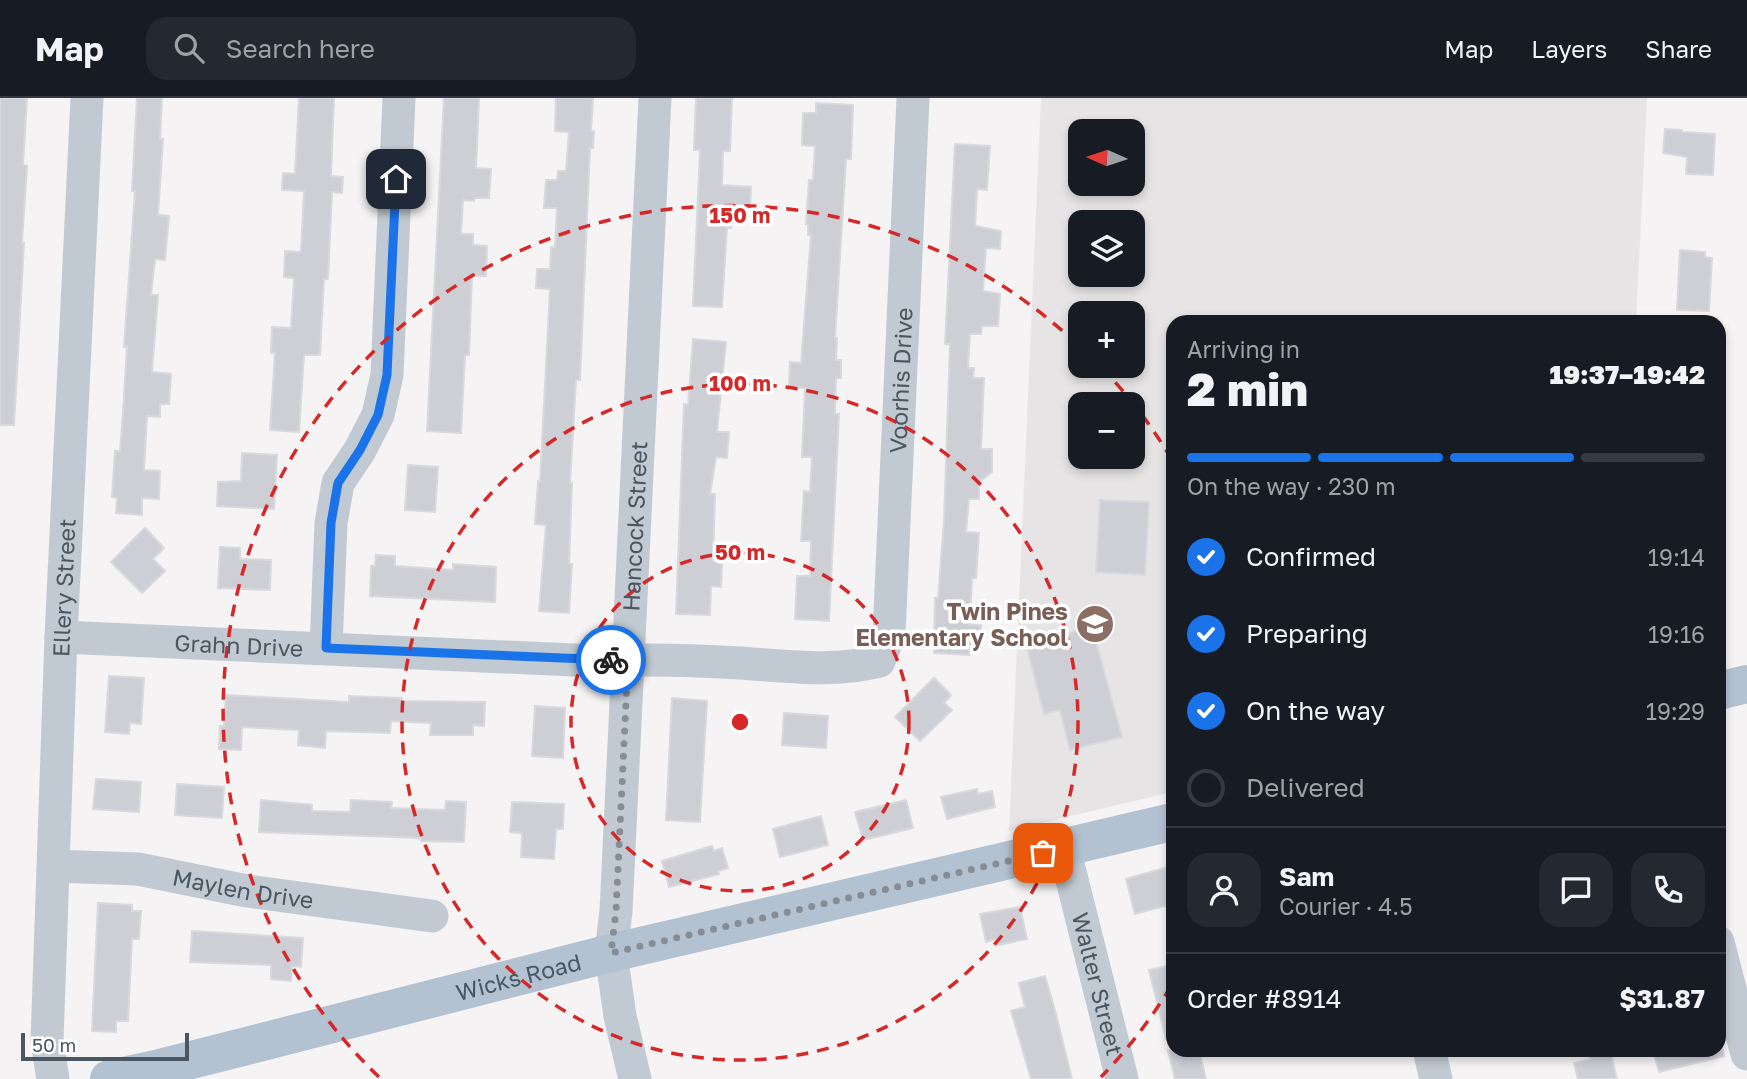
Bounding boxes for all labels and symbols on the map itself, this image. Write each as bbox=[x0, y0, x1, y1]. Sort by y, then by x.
north arrow bbox=[1068, 119, 1144, 196]
pin bbox=[366, 149, 426, 209]
text: 150 m bbox=[710, 202, 770, 228]
street label: Voorhis Drive bbox=[883, 307, 918, 454]
text: 100 m bbox=[709, 370, 771, 396]
street label: Hancock Street bbox=[616, 440, 653, 612]
street label: Ellery Street bbox=[46, 518, 81, 657]
text: 50 m bbox=[715, 539, 765, 565]
place label: Twin Pines Elementary School bbox=[855, 597, 1068, 651]
school or university icon: Twin Pines Elementary School bbox=[1074, 603, 1116, 645]
courier bbox=[576, 625, 646, 695]
street label: Grahn Drive bbox=[174, 628, 304, 662]
centre of rings bbox=[728, 710, 752, 734]
pin bbox=[1013, 823, 1073, 883]
street label: Maylen Drive bbox=[170, 862, 315, 914]
street label: Walter Street bbox=[1067, 909, 1130, 1058]
street label: Wicks Road bbox=[453, 947, 584, 1006]
scale bar bbox=[21, 1030, 189, 1062]

